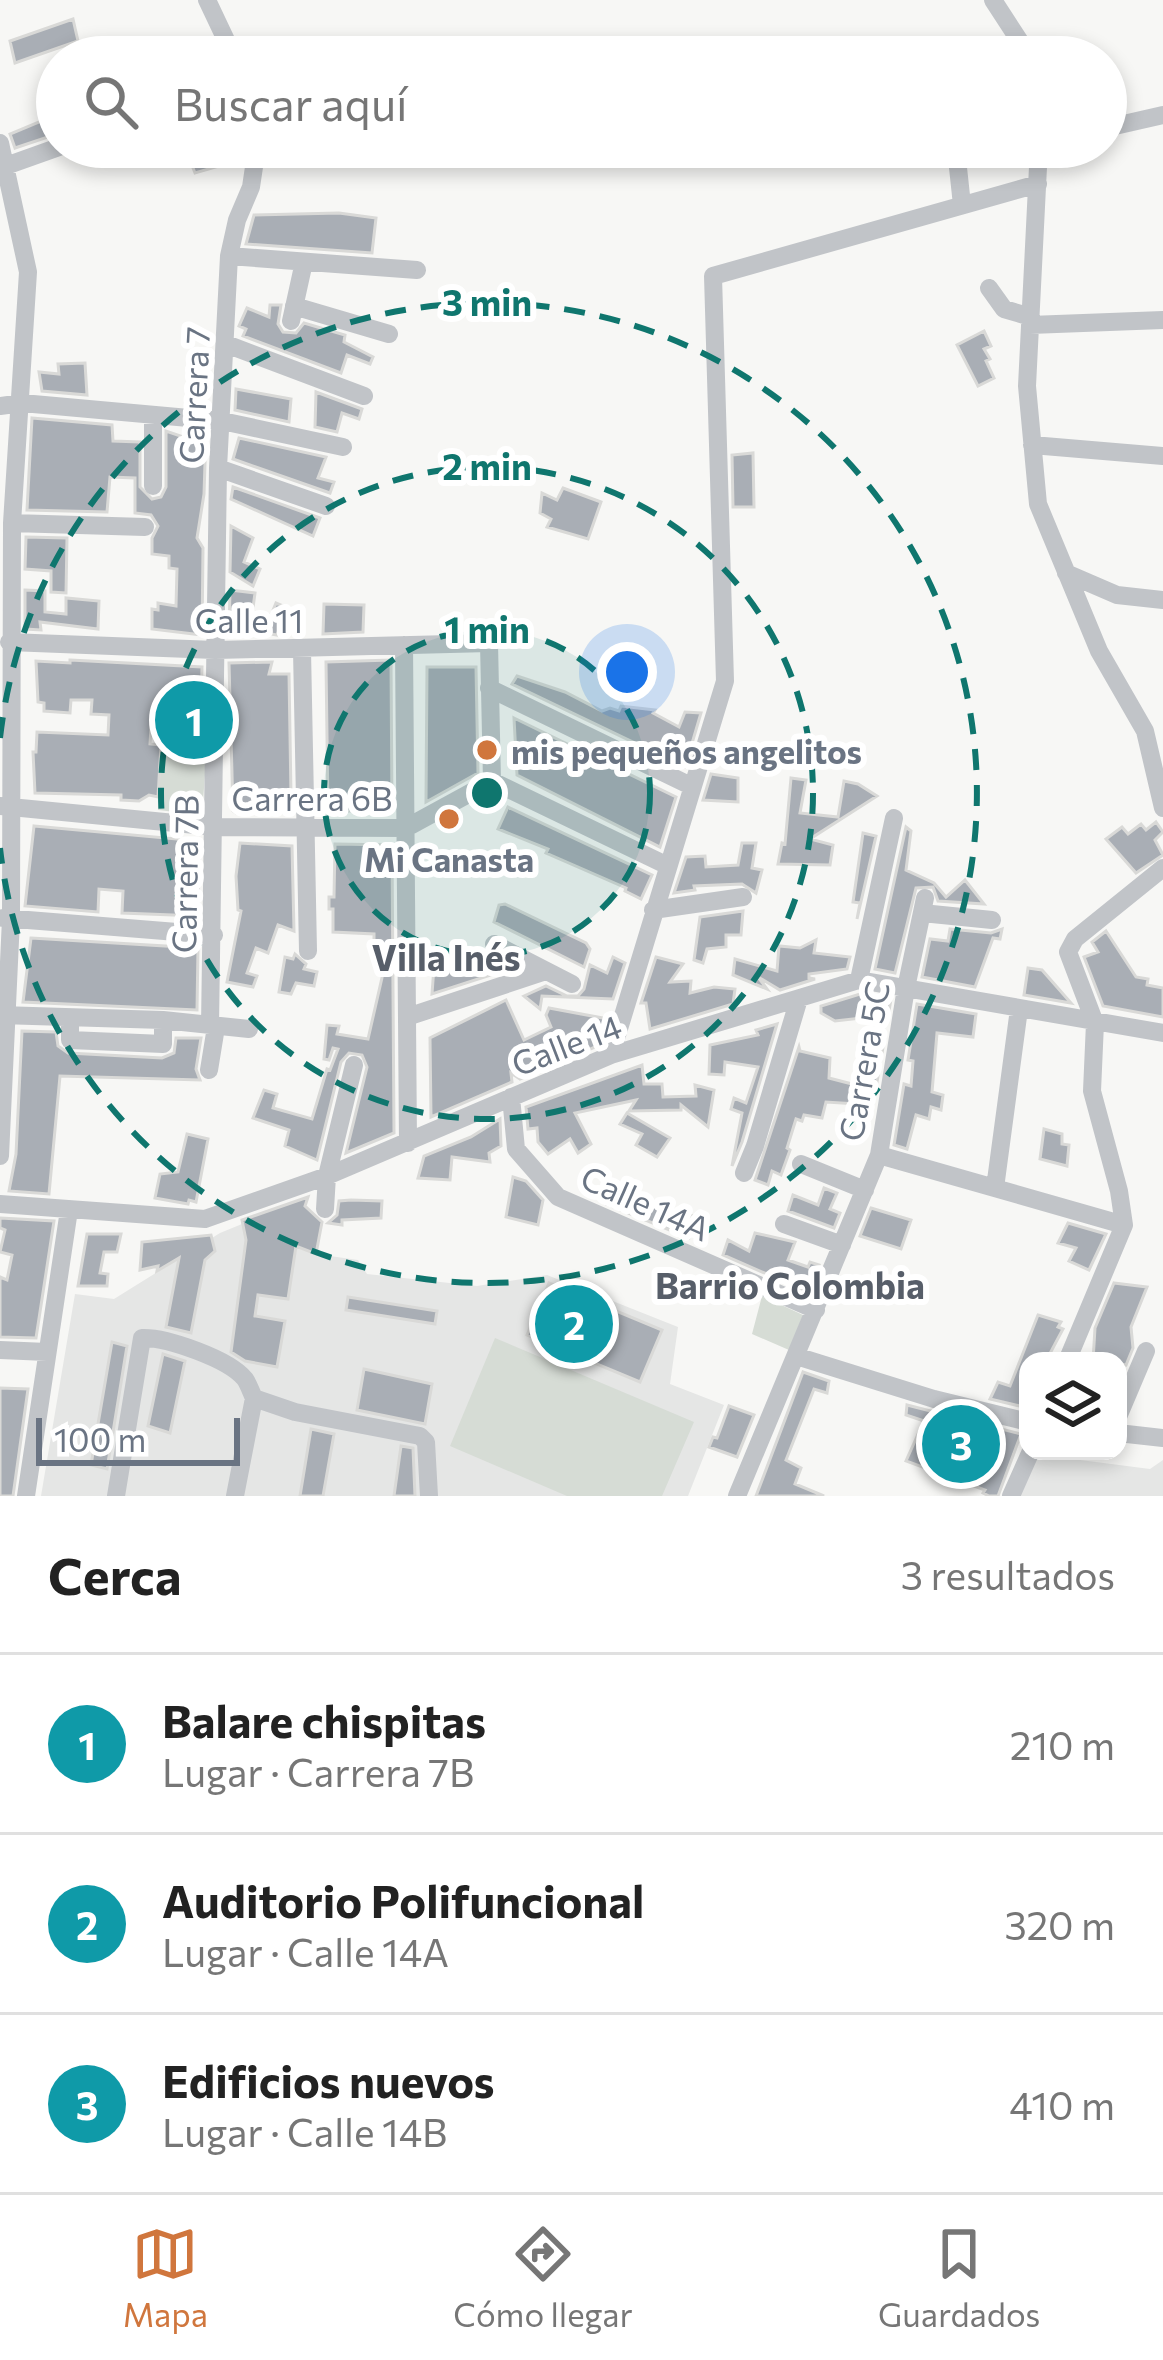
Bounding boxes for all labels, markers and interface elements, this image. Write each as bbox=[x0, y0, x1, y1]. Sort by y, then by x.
search box bbox=[36, 36, 1127, 168]
icon: search bbox=[78, 69, 144, 135]
text: Buscar aquí bbox=[174, 75, 408, 130]
text: 3 min bbox=[442, 279, 532, 323]
street label: Carrera 7 bbox=[169, 326, 217, 464]
text: 2 min bbox=[442, 443, 532, 487]
street label: Calle 11 bbox=[195, 599, 303, 640]
text: 1 min bbox=[444, 606, 530, 650]
your location bbox=[597, 642, 657, 702]
pin: 1 bbox=[155, 675, 233, 765]
place label: mis pequeños angelitos bbox=[511, 730, 862, 771]
marker: mis pequeños angelitos bbox=[474, 737, 500, 763]
centre of rings bbox=[466, 772, 508, 814]
street label: Carrera 6B bbox=[232, 777, 392, 818]
street label: Carrera 7B bbox=[162, 795, 206, 953]
marker: Mi Canasta bbox=[436, 806, 462, 832]
place label: Mi Canasta bbox=[364, 838, 534, 879]
district label: Villa Inés bbox=[372, 934, 520, 978]
street label: Carrera 5C bbox=[829, 978, 897, 1144]
street label: Calle 14 bbox=[505, 1004, 627, 1084]
street label: Calle 14A bbox=[575, 1155, 717, 1249]
district label: Barrio Colombia bbox=[655, 1262, 925, 1306]
pin: 2 bbox=[535, 1279, 613, 1369]
map controls bbox=[1019, 1352, 1127, 1460]
button: layers bbox=[1019, 1352, 1127, 1460]
pin: 3 bbox=[922, 1399, 1000, 1489]
scale bar bbox=[36, 1412, 240, 1465]
text: 100 m bbox=[54, 1418, 146, 1459]
text: Cerca bbox=[48, 1543, 182, 1606]
text: 3 resultados bbox=[901, 1550, 1115, 1598]
text: Balare chispitas bbox=[162, 1692, 486, 1747]
text: 1 bbox=[78, 1720, 96, 1768]
text: 210 m bbox=[1010, 1720, 1115, 1768]
text: Lugar · Carrera 7B bbox=[162, 1747, 474, 1795]
text: Auditorio Polifuncional bbox=[162, 1872, 644, 1927]
text: 2 bbox=[76, 1900, 98, 1948]
text: 320 m bbox=[1004, 1900, 1115, 1948]
text: Lugar · Calle 14A bbox=[162, 1927, 449, 1975]
text: Edificios nuevos bbox=[162, 2052, 495, 2107]
text: 3 bbox=[76, 2080, 98, 2128]
text: 410 m bbox=[1009, 2080, 1115, 2128]
text: Lugar · Calle 14B bbox=[162, 2107, 447, 2155]
tab: Mapa bbox=[123, 2221, 208, 2334]
tab: Cómo llegar bbox=[453, 2221, 633, 2334]
tab: Guardados bbox=[878, 2221, 1040, 2334]

